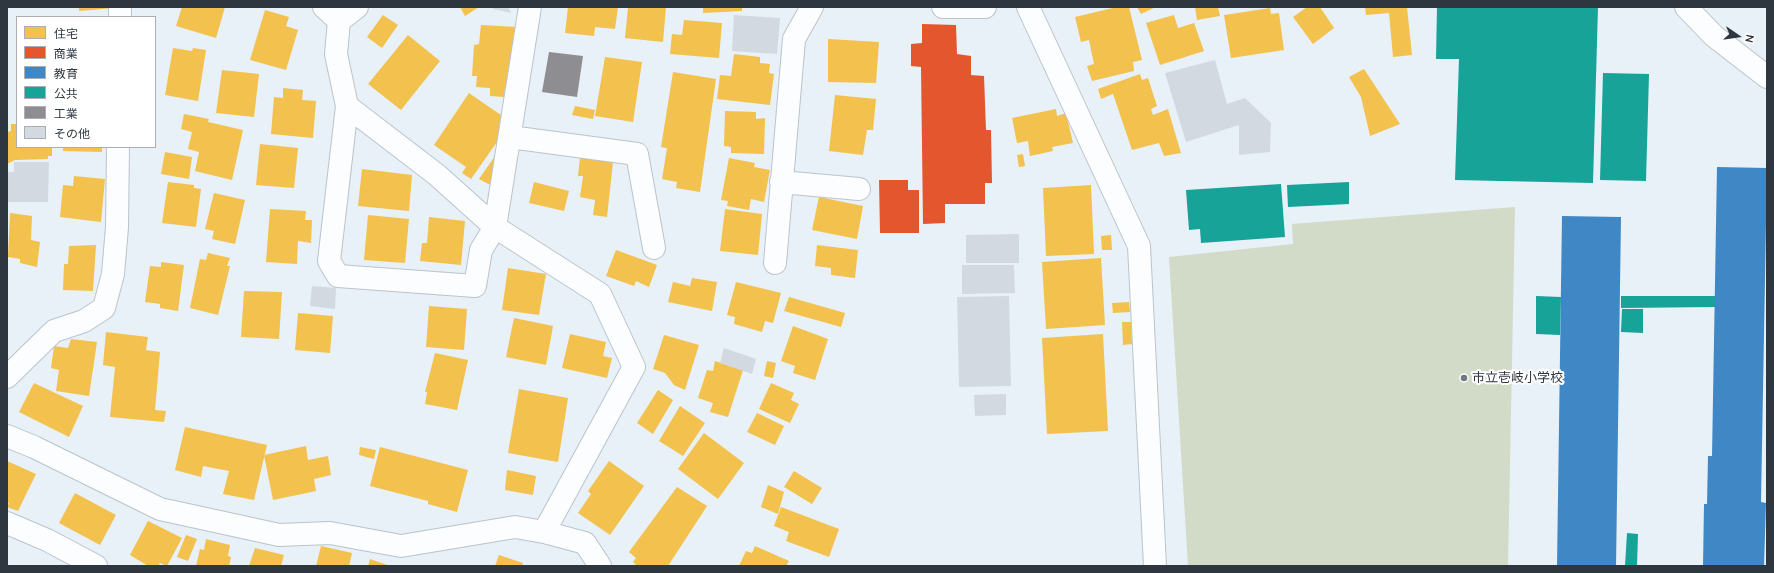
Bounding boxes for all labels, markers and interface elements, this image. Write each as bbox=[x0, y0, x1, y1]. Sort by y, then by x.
legend bbox=[16, 16, 156, 148]
north arrow bbox=[1718, 16, 1758, 56]
text: 住宅 bbox=[54, 27, 78, 40]
text: N bbox=[1743, 33, 1756, 44]
text: 商業 bbox=[54, 47, 78, 60]
text: 教育 bbox=[54, 67, 78, 80]
text: 公共 bbox=[54, 87, 78, 100]
text: 工業 bbox=[54, 107, 78, 120]
text: その他 bbox=[54, 127, 90, 140]
place label: 市立壱岐小学校 bbox=[1472, 370, 1563, 386]
marker: 市立壱岐小学校 bbox=[1459, 373, 1469, 383]

